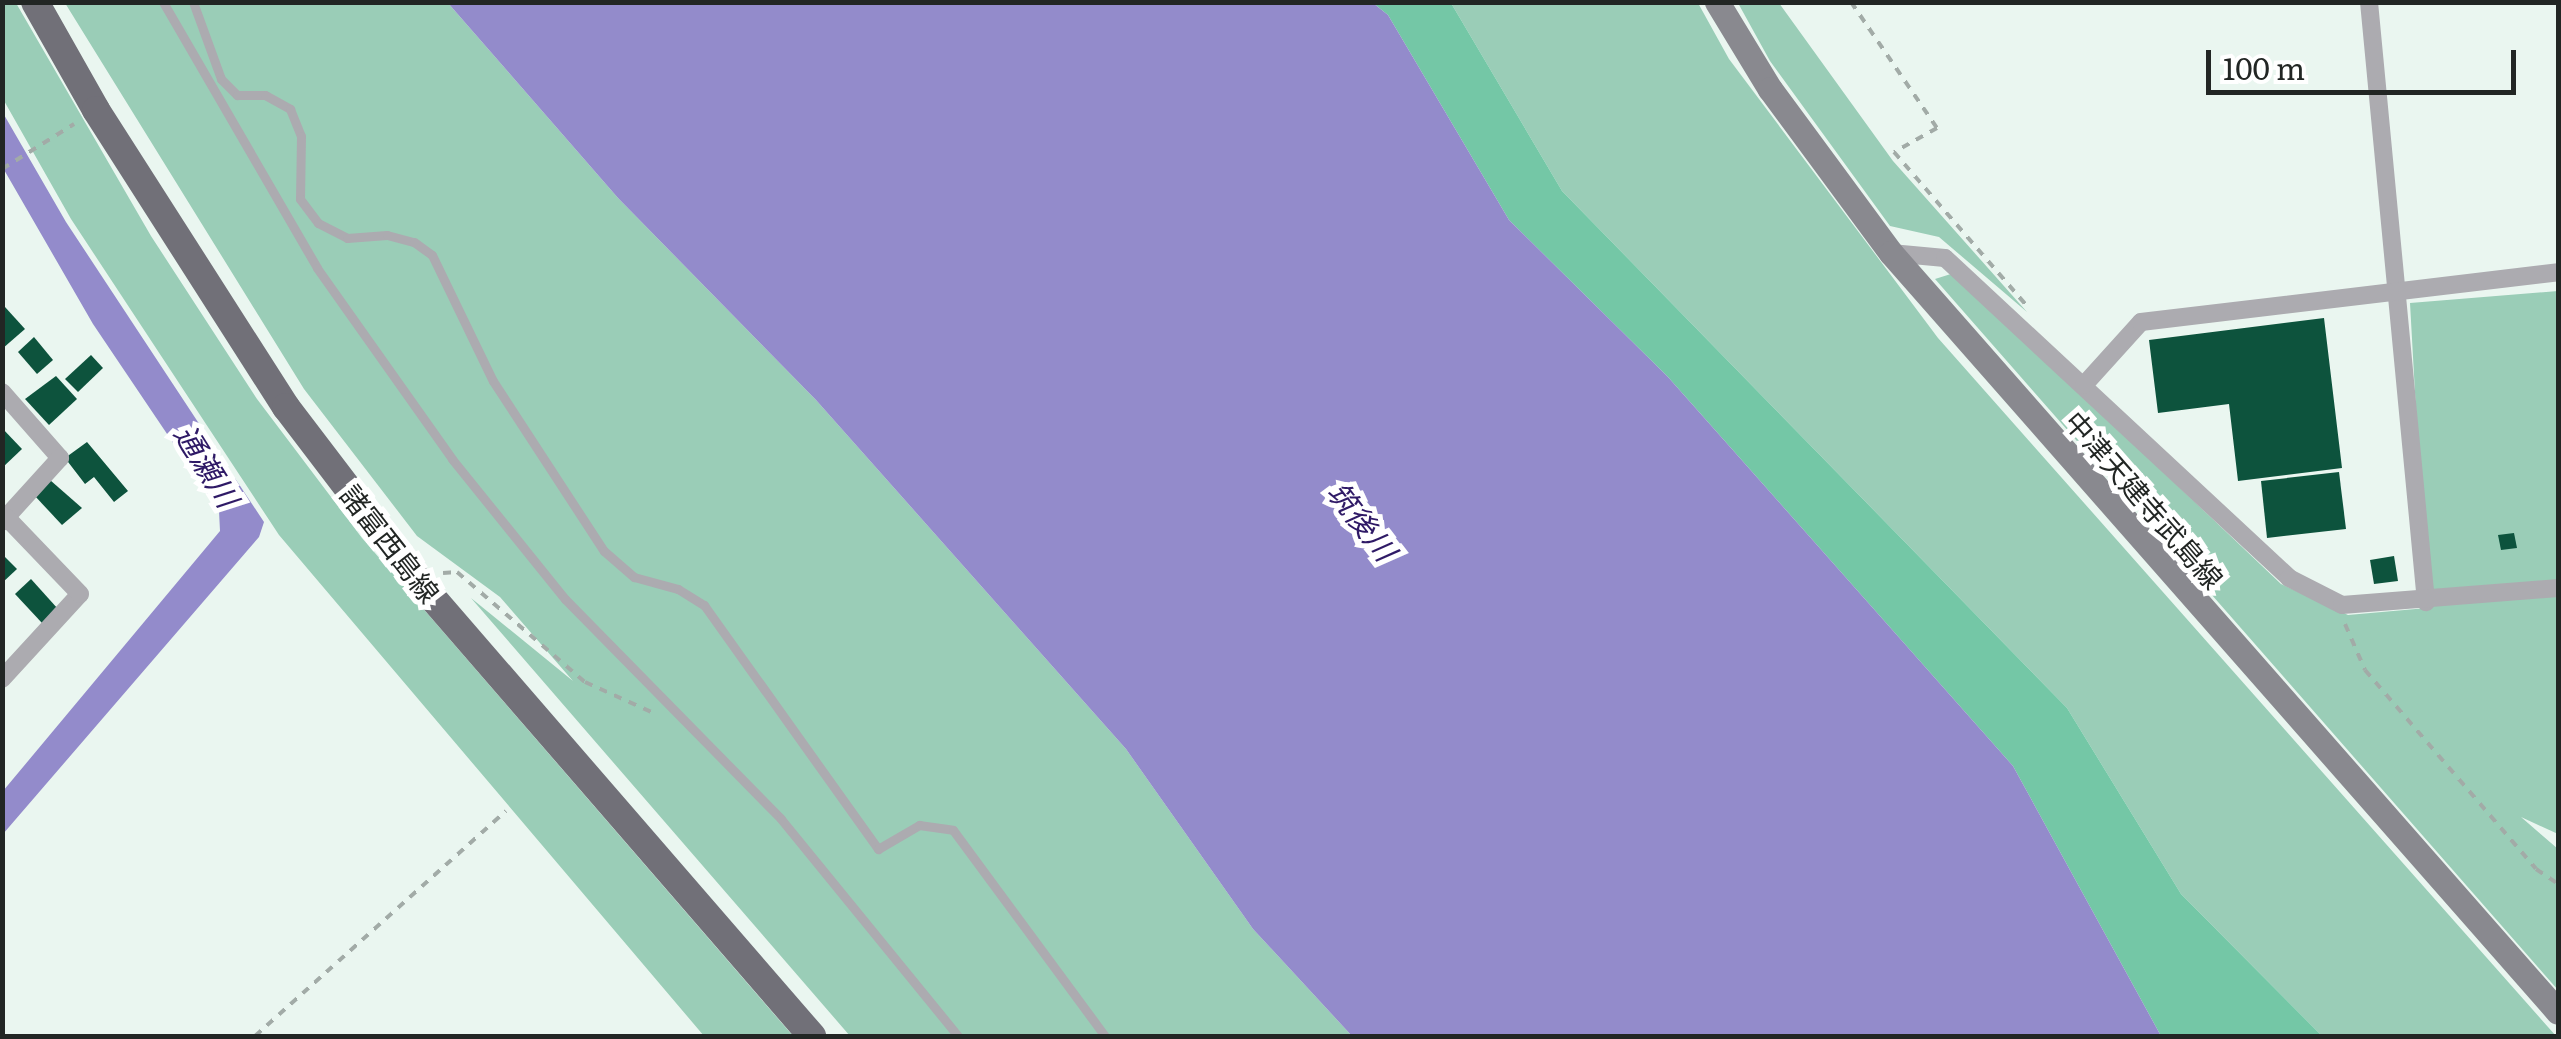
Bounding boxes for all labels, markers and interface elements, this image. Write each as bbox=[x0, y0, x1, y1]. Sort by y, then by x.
scale bar bbox=[2211, 30, 2521, 92]
text: 100 m bbox=[2223, 45, 2305, 89]
street label: 中津天建寺武島線 bbox=[2059, 403, 2231, 595]
water label: 通瀬川 bbox=[169, 417, 247, 513]
water label: 筑後川 bbox=[1321, 473, 1405, 567]
street label: 諸富西島線 bbox=[335, 477, 447, 609]

